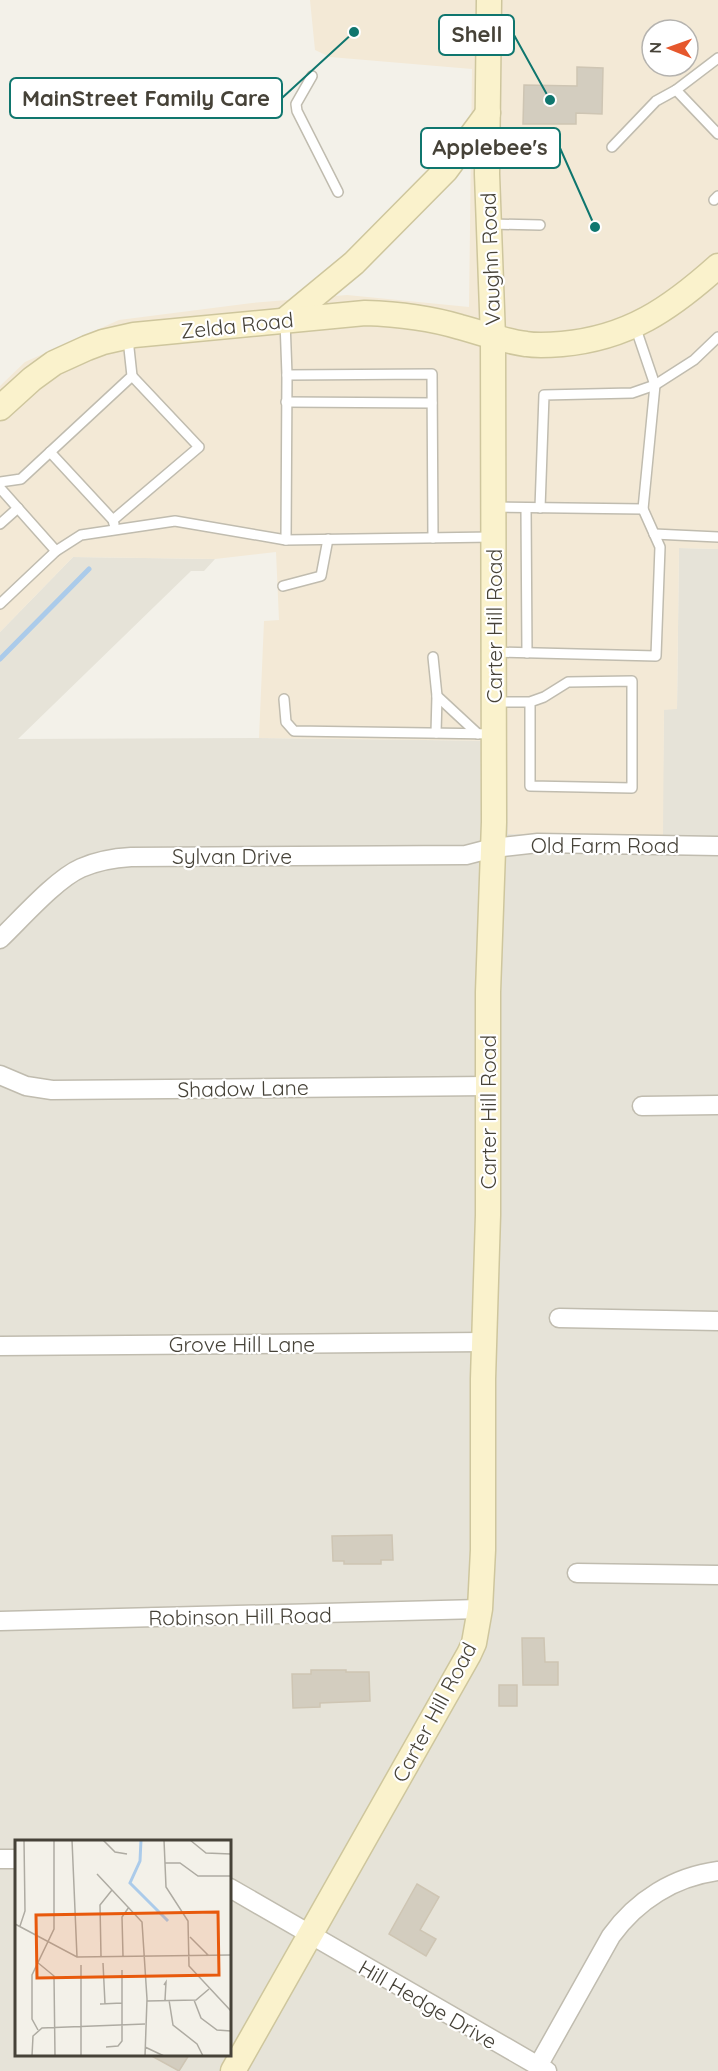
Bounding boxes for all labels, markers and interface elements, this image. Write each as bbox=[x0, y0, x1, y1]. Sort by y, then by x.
callout: Shell bbox=[439, 15, 514, 55]
north arrow bbox=[640, 18, 700, 78]
text: Shell bbox=[452, 20, 502, 48]
text: N bbox=[645, 42, 665, 54]
callout: MainStreet Family Care bbox=[10, 78, 282, 118]
text: MainStreet Family Care bbox=[22, 84, 270, 112]
callout: Applebee's bbox=[421, 128, 560, 168]
text: Applebee's bbox=[432, 133, 548, 161]
street label: Vaughn Road bbox=[475, 192, 505, 326]
street label: Zelda Road bbox=[179, 306, 295, 344]
street label: Carter Hill Road bbox=[481, 549, 507, 703]
street label: Old Farm Road bbox=[531, 832, 679, 858]
street label: Sylvan Drive bbox=[172, 843, 292, 869]
street label: Carter Hill Road bbox=[475, 1035, 501, 1189]
street label: Shadow Lane bbox=[177, 1074, 309, 1102]
street label: Grove Hill Lane bbox=[169, 1331, 315, 1357]
street label: Robinson Hill Road bbox=[148, 1601, 332, 1631]
street label: Carter Hill Road bbox=[386, 1638, 482, 1786]
inset map bbox=[15, 1840, 231, 2056]
street label: Hill Hedge Drive bbox=[354, 1954, 502, 2054]

